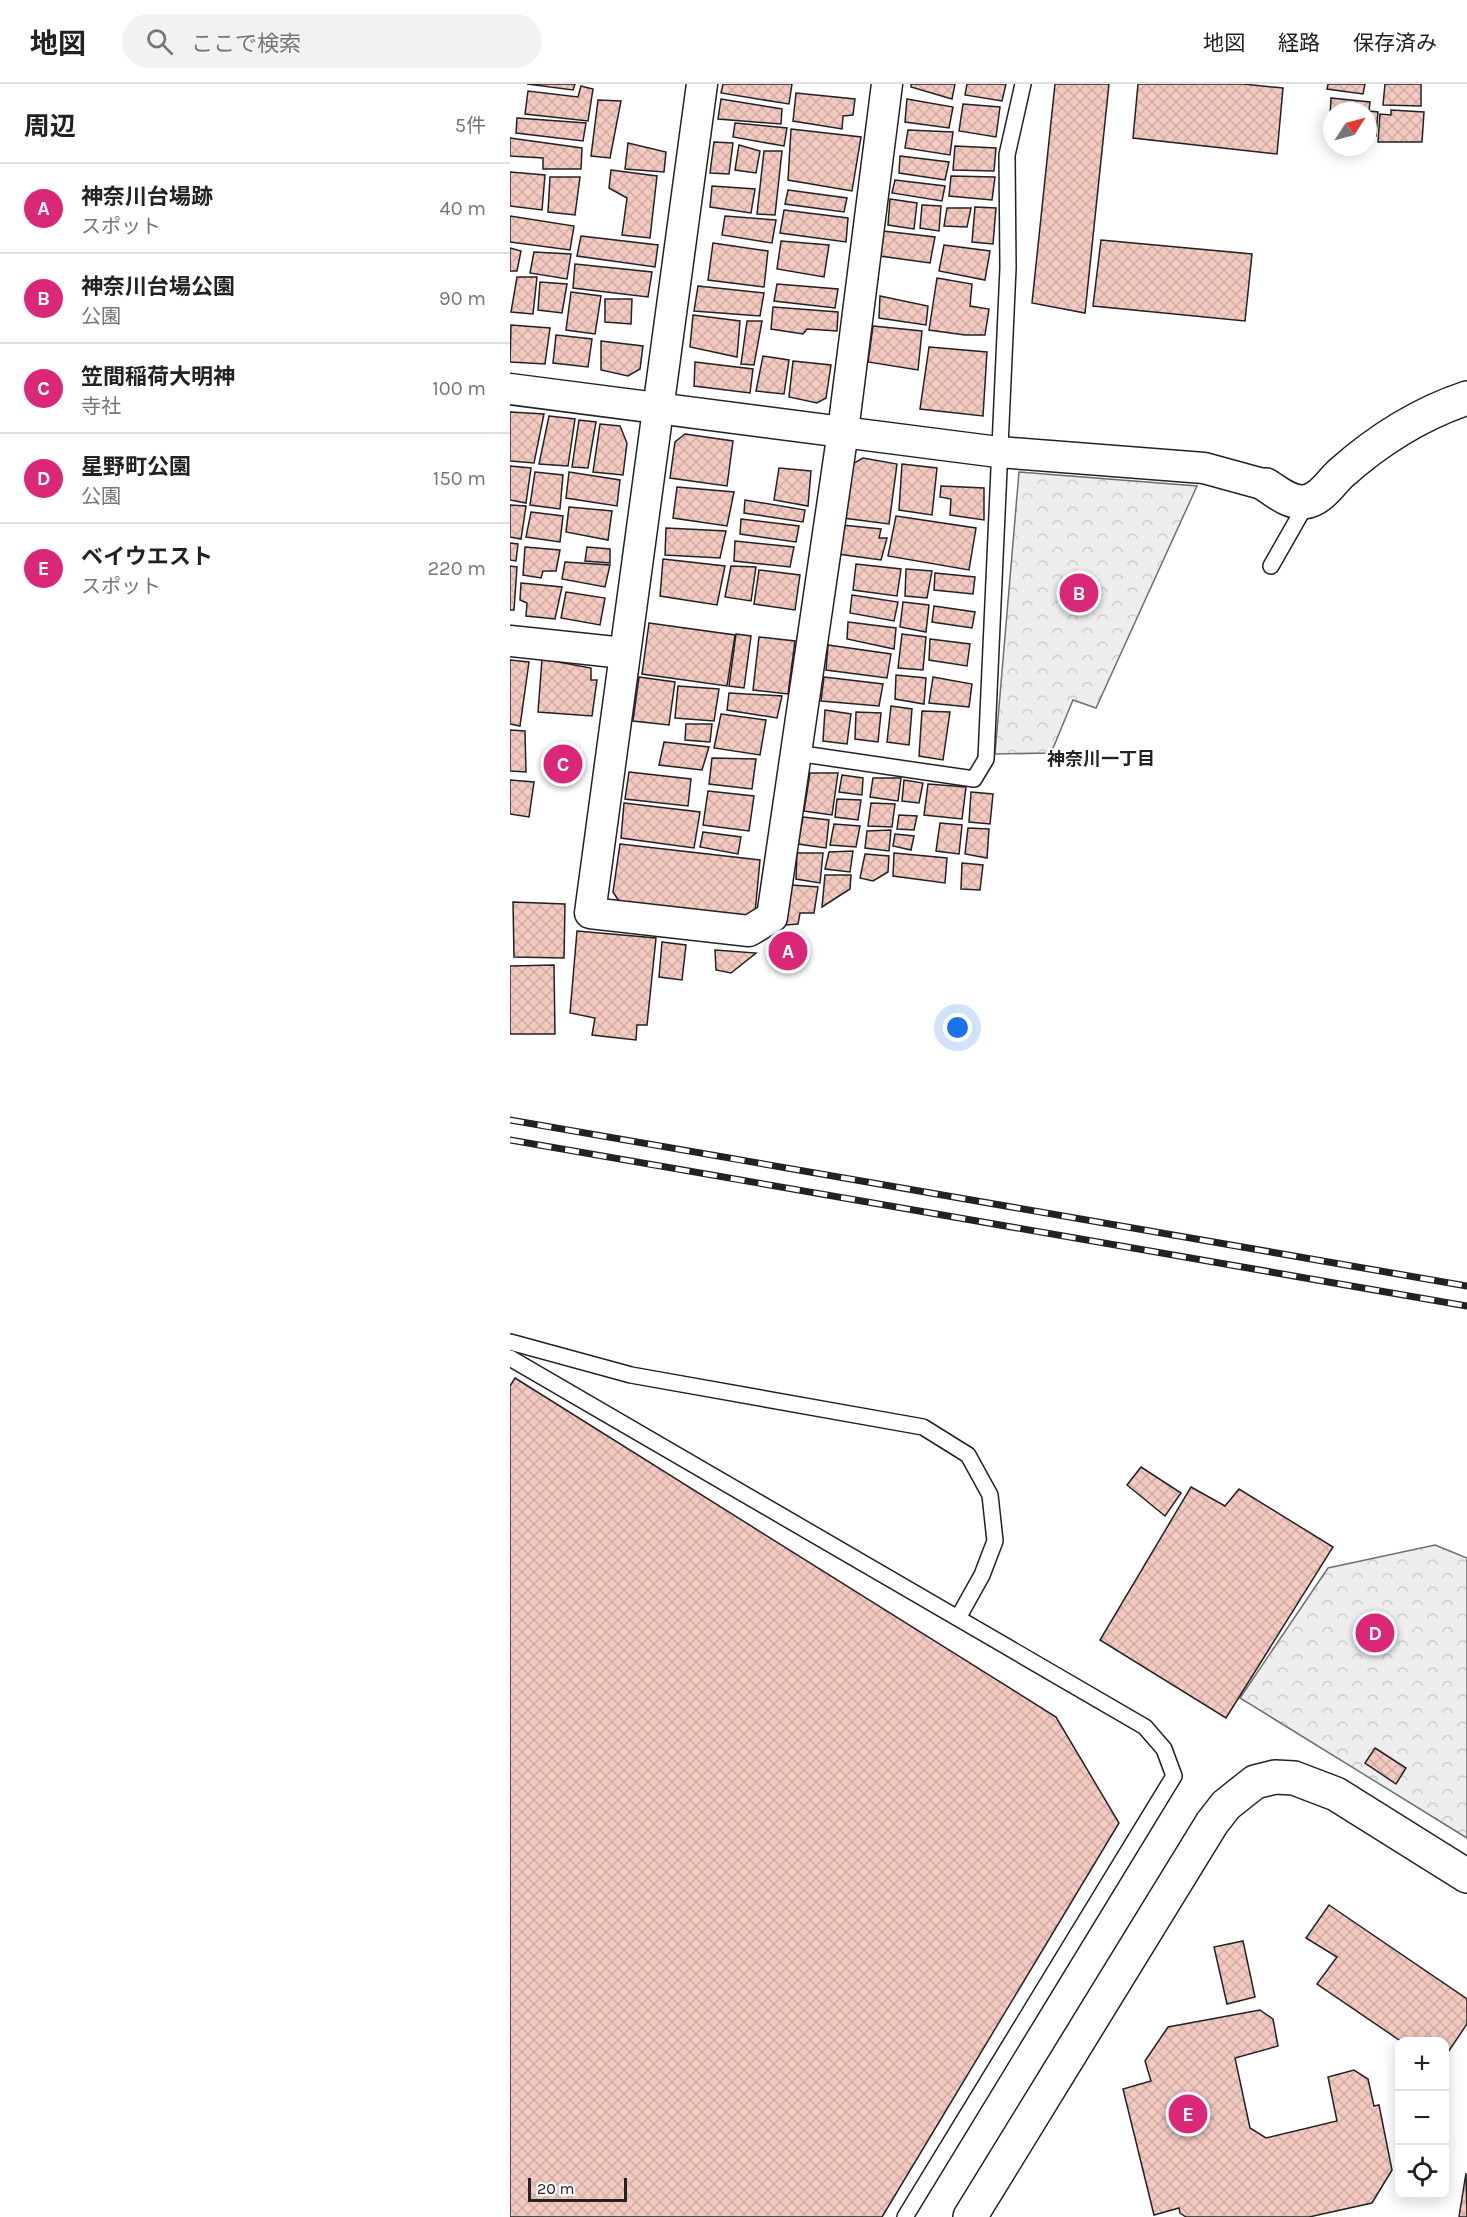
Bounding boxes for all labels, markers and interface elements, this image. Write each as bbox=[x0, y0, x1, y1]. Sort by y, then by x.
search box bbox=[122, 14, 542, 68]
icon: search bbox=[143, 25, 176, 58]
text: 地図 bbox=[30, 27, 86, 60]
text: ここで検索 bbox=[191, 31, 301, 57]
text: 地図 bbox=[1203, 31, 1245, 55]
text: 経路 bbox=[1278, 31, 1320, 55]
text: 保存済み bbox=[1353, 31, 1437, 55]
north arrow bbox=[1323, 102, 1377, 156]
text: 周辺 bbox=[24, 111, 76, 142]
text: 5件 bbox=[455, 114, 486, 137]
text: 神奈川台場跡 bbox=[81, 184, 213, 210]
text: A bbox=[37, 197, 50, 220]
text: 40 m bbox=[440, 197, 486, 220]
text: スポット bbox=[81, 215, 161, 238]
text: 神奈川台場公園 bbox=[81, 274, 235, 300]
text: B bbox=[37, 287, 50, 310]
text: 90 m bbox=[439, 287, 486, 310]
text: 公園 bbox=[81, 305, 121, 328]
text: 笠間稲荷大明神 bbox=[81, 364, 235, 390]
text: C bbox=[37, 377, 50, 400]
text: 100 m bbox=[432, 377, 486, 400]
text: 寺社 bbox=[81, 395, 121, 418]
text: 星野町公園 bbox=[81, 454, 191, 480]
text: D bbox=[37, 467, 50, 490]
text: 150 m bbox=[433, 467, 486, 490]
text: 公園 bbox=[81, 485, 121, 508]
text: ベイウエスト bbox=[81, 544, 213, 570]
text: E bbox=[38, 557, 49, 580]
text: 220 m bbox=[427, 557, 486, 580]
pin: B bbox=[1060, 570, 1098, 616]
text: スポット bbox=[81, 575, 161, 598]
pin: C bbox=[544, 742, 582, 786]
district label: 神奈川一丁目 bbox=[1047, 748, 1155, 770]
pin: A bbox=[768, 928, 808, 974]
your location bbox=[943, 1013, 972, 1042]
pin: D bbox=[1356, 1610, 1394, 1656]
map controls bbox=[1395, 2037, 1449, 2199]
button: + bbox=[1395, 2037, 1449, 2091]
button: − bbox=[1395, 2091, 1449, 2145]
pin: E bbox=[1168, 2092, 1208, 2136]
button: locate bbox=[1395, 2145, 1449, 2199]
scale bar bbox=[528, 2175, 627, 2202]
text: 20 m bbox=[537, 2179, 575, 2198]

